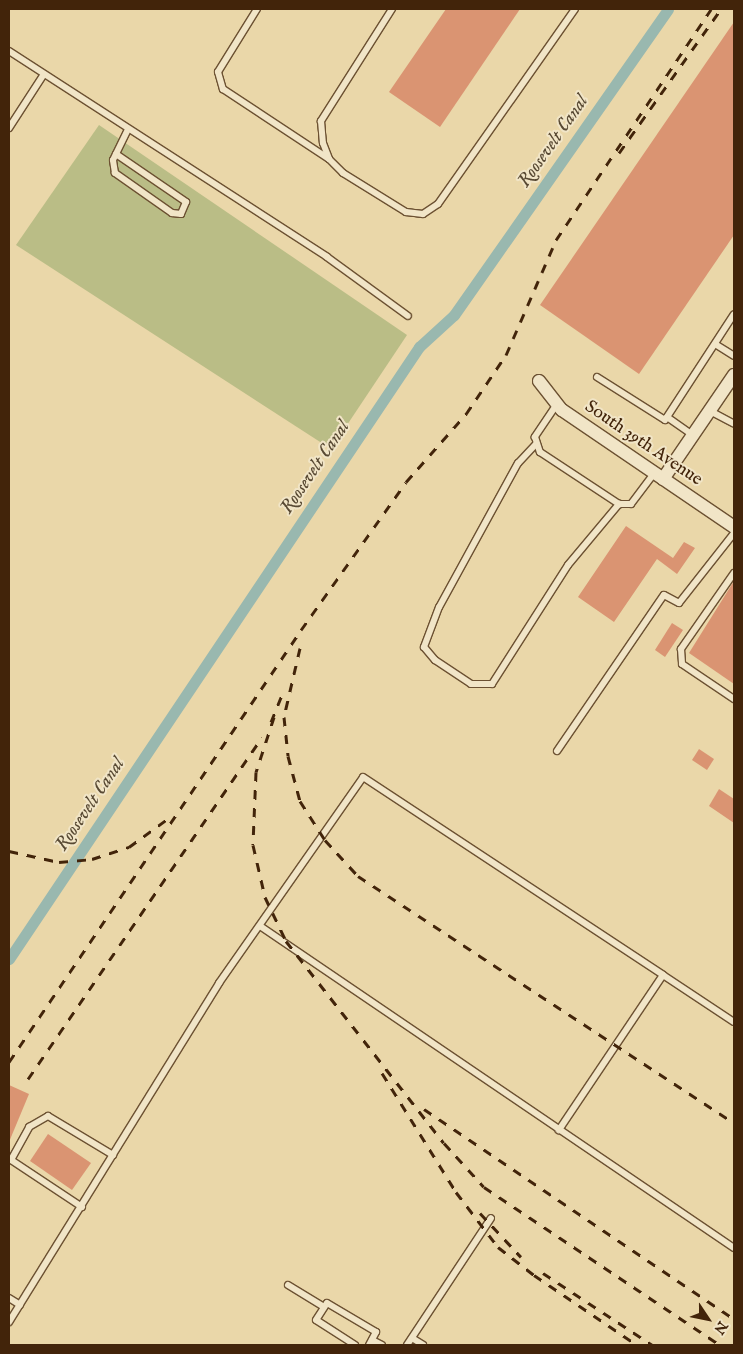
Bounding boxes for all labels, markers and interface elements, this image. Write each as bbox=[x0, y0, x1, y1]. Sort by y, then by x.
water label: Roosevelt Canal bbox=[514, 91, 594, 193]
street label: South 39th Avenue bbox=[580, 397, 706, 491]
water label: Roosevelt Canal bbox=[277, 417, 355, 519]
water label: Roosevelt Canal bbox=[52, 754, 130, 856]
north arrow bbox=[683, 1294, 733, 1344]
text: N bbox=[710, 1317, 731, 1337]

